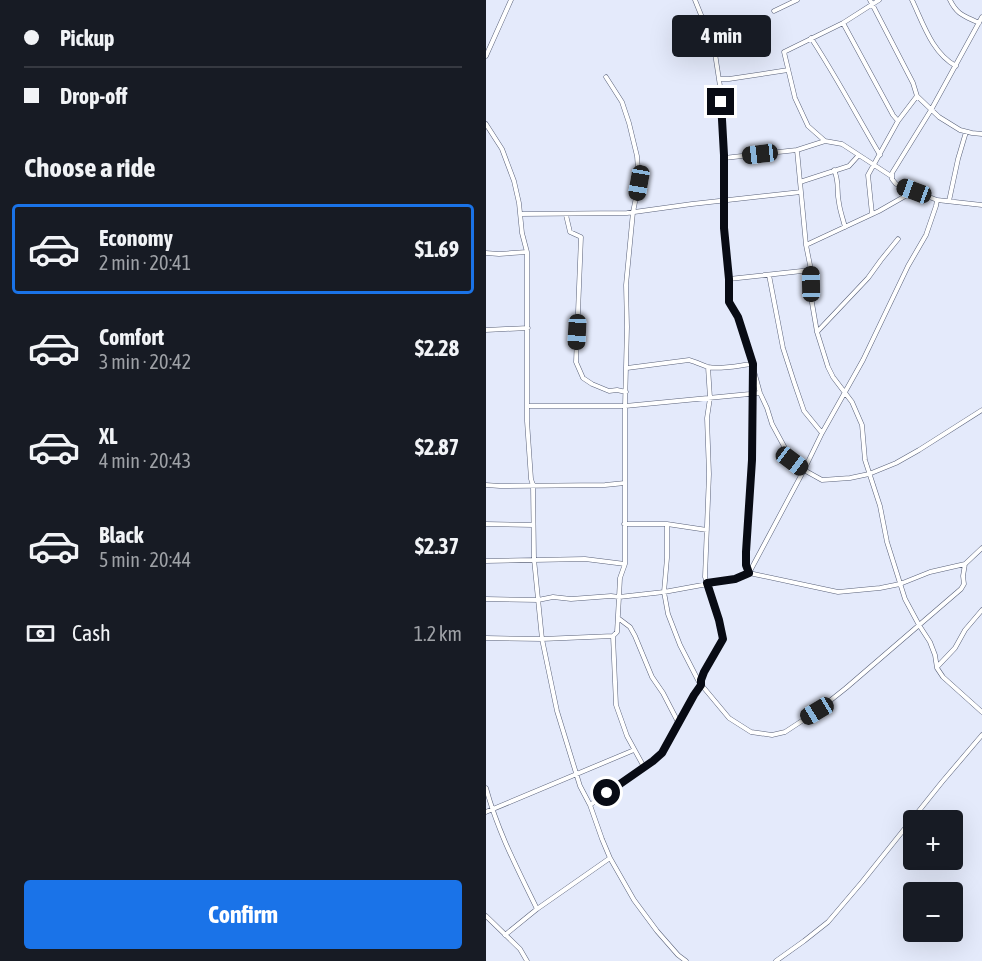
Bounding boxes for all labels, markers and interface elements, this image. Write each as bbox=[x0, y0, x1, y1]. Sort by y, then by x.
callout: 4 min bbox=[672, 15, 770, 57]
text: 4 min bbox=[701, 24, 742, 47]
text: Pickup bbox=[60, 25, 115, 51]
text: Drop-off bbox=[60, 83, 127, 109]
route end bbox=[707, 88, 734, 115]
car bbox=[741, 143, 779, 165]
text: Choose a ride bbox=[24, 152, 156, 183]
car bbox=[627, 164, 651, 202]
car bbox=[894, 176, 934, 206]
icon: car bbox=[27, 222, 81, 276]
text: Economy bbox=[99, 225, 173, 251]
text: $1.69 bbox=[415, 236, 459, 262]
text: 2 min · 20:41 bbox=[99, 251, 191, 274]
car bbox=[802, 266, 820, 302]
car bbox=[567, 314, 587, 350]
icon: car bbox=[27, 321, 81, 375]
text: Comfort bbox=[99, 324, 164, 350]
text: $2.28 bbox=[415, 335, 459, 361]
text: 3 min · 20:42 bbox=[99, 350, 191, 373]
icon: car bbox=[27, 420, 81, 474]
text: XL bbox=[99, 423, 117, 449]
text: $2.87 bbox=[415, 434, 459, 460]
car bbox=[772, 443, 812, 479]
text: 4 min · 20:43 bbox=[99, 449, 191, 472]
icon: car bbox=[27, 519, 81, 573]
text: Black bbox=[99, 522, 143, 548]
text: $2.37 bbox=[415, 533, 459, 559]
text: 5 min · 20:44 bbox=[99, 548, 191, 571]
icon: cash bbox=[24, 617, 57, 650]
text: Cash bbox=[72, 620, 111, 646]
text: 1.2 km bbox=[414, 622, 462, 645]
car bbox=[797, 694, 837, 728]
route start bbox=[593, 779, 620, 806]
map controls bbox=[903, 810, 963, 942]
button: + bbox=[903, 810, 963, 870]
button: Confirm bbox=[24, 880, 462, 949]
button: − bbox=[903, 882, 963, 942]

